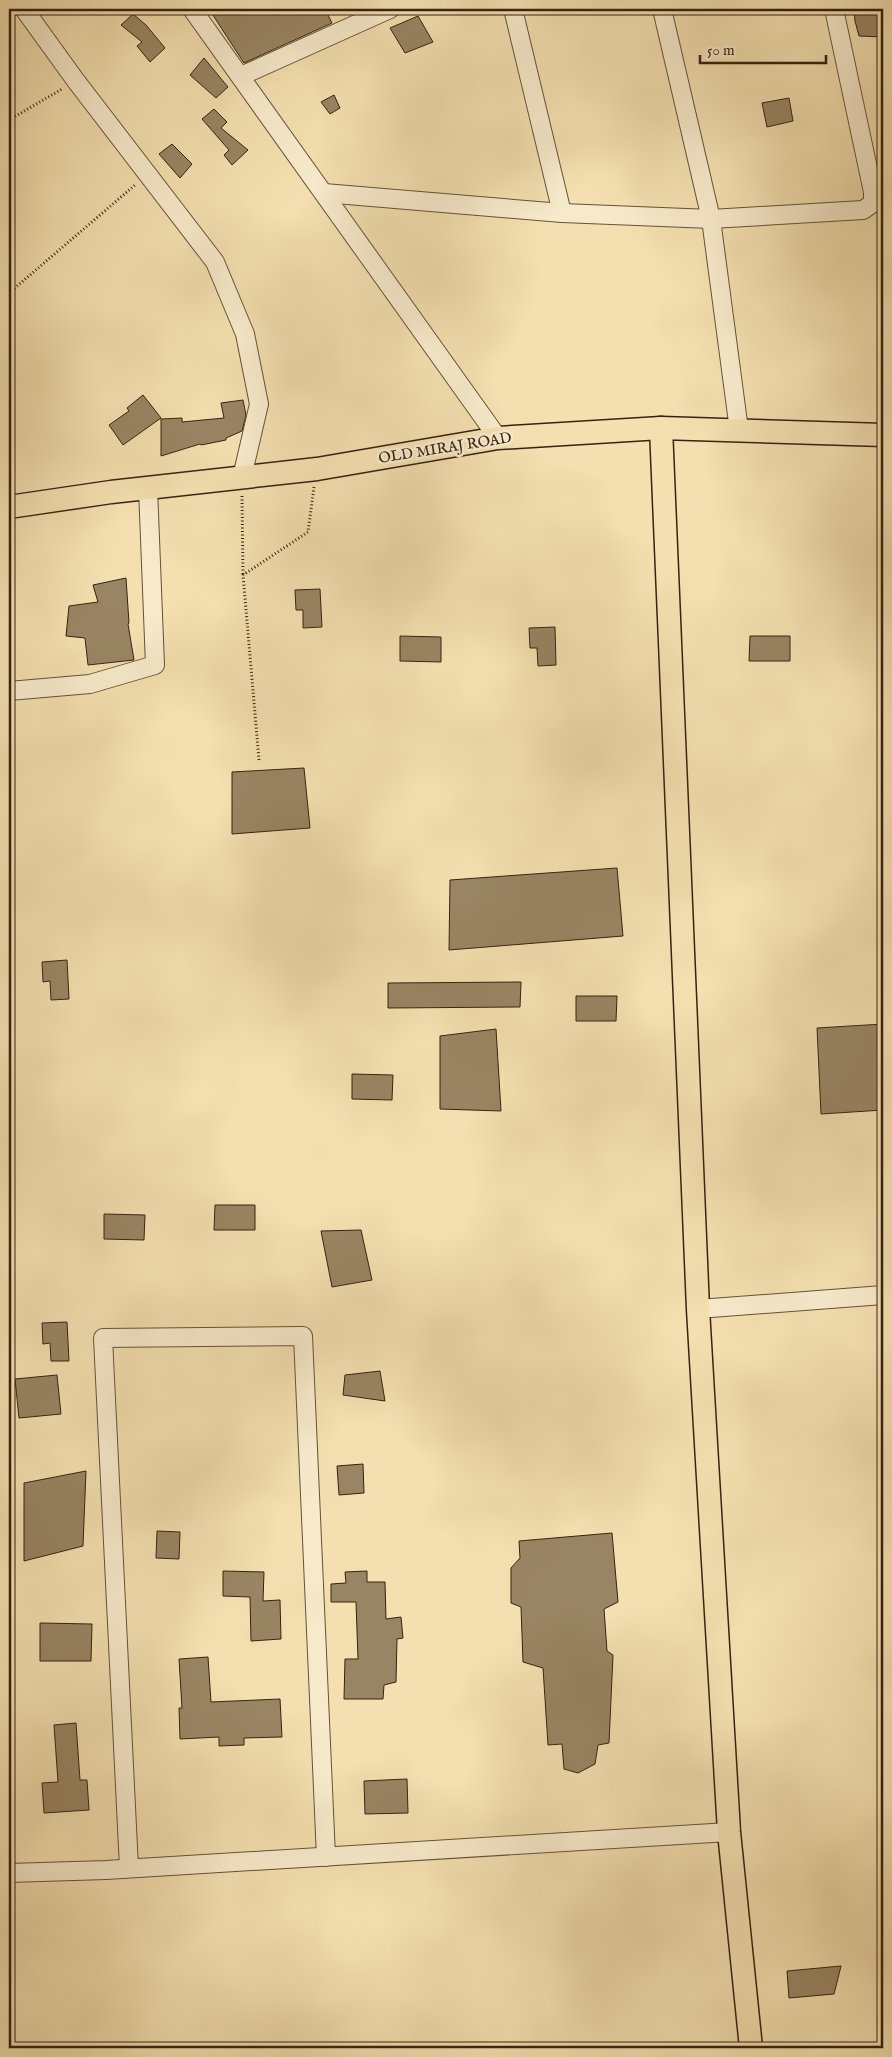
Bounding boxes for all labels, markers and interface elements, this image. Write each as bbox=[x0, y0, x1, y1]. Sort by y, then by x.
scale bar bbox=[700, 32, 826, 64]
text: 50 m bbox=[707, 41, 735, 60]
street label: OLD MIRAJ ROAD bbox=[377, 428, 513, 468]

